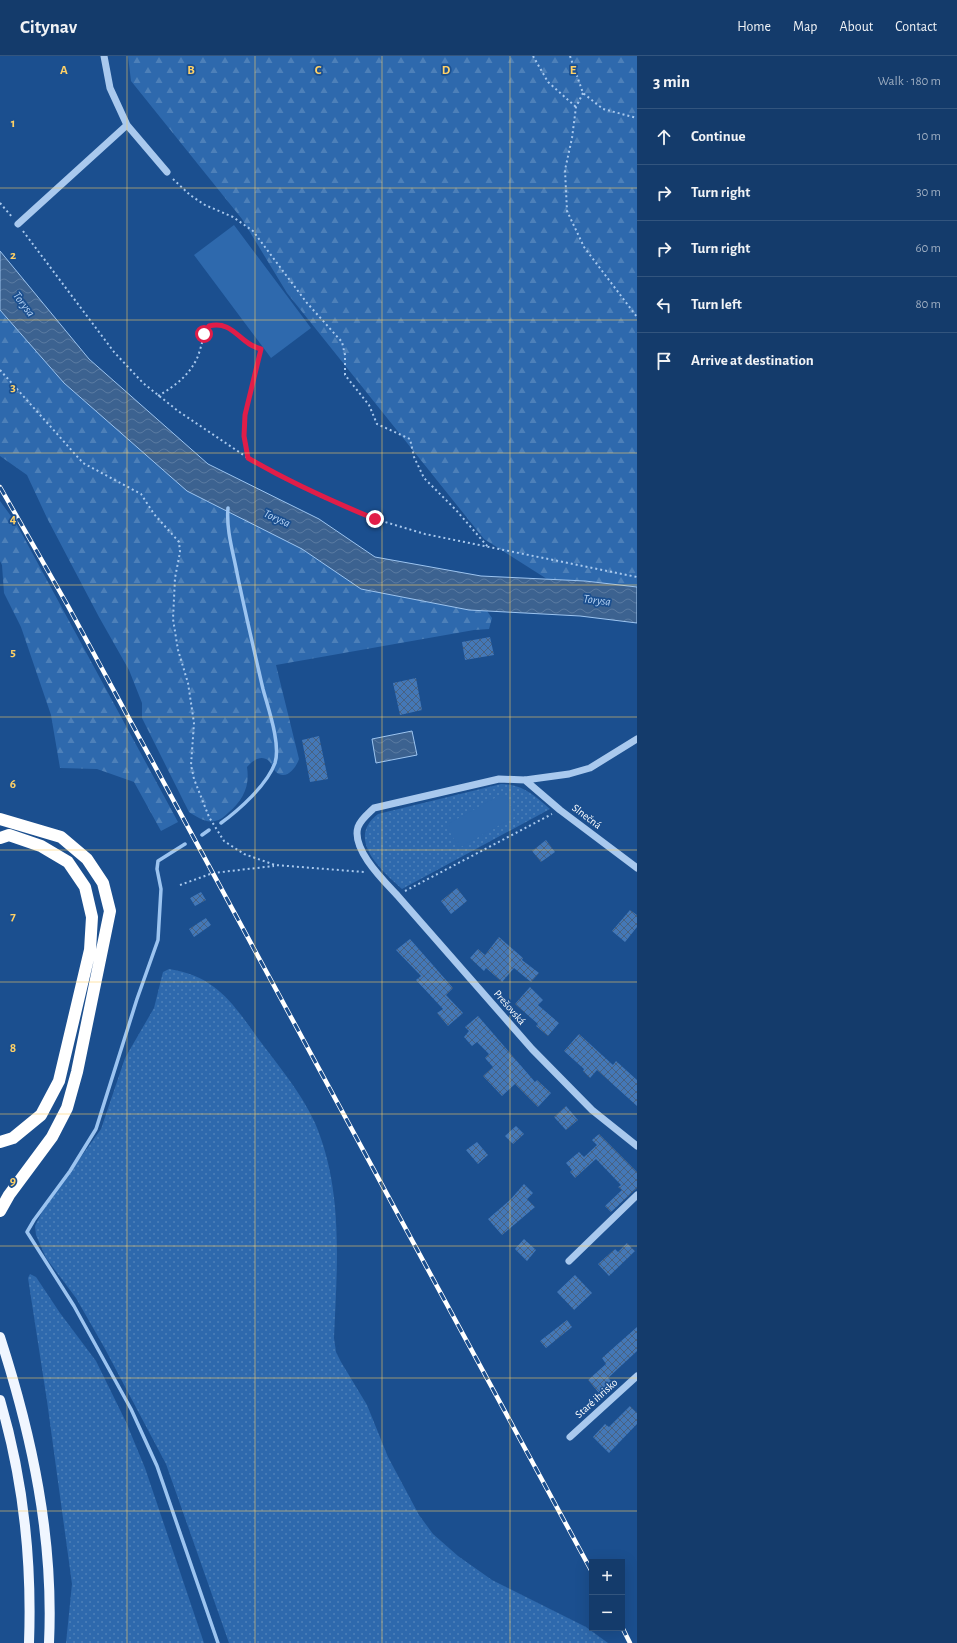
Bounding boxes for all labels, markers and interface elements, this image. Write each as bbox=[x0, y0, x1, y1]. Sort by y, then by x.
text: Citynav bbox=[20, 18, 77, 37]
text: Home bbox=[737, 20, 771, 34]
text: Map bbox=[793, 20, 817, 34]
text: About bbox=[839, 20, 873, 34]
text: Contact bbox=[895, 20, 937, 34]
text: A bbox=[60, 64, 68, 77]
text: B bbox=[187, 64, 195, 77]
text: C bbox=[315, 64, 322, 77]
text: D bbox=[442, 64, 451, 77]
text: E bbox=[570, 64, 577, 77]
text: 3 min bbox=[653, 73, 690, 90]
text: Walk · 180 m bbox=[878, 75, 941, 88]
text: 1 bbox=[11, 117, 15, 130]
icon: ahead bbox=[653, 126, 675, 148]
text: Continue bbox=[691, 129, 746, 144]
text: 10 m bbox=[917, 130, 941, 143]
icon: right bbox=[653, 182, 675, 204]
text: Turn right bbox=[691, 185, 750, 200]
text: 30 m bbox=[916, 186, 941, 199]
icon: right bbox=[653, 238, 675, 260]
text: Turn right bbox=[691, 241, 750, 256]
text: 60 m bbox=[915, 242, 941, 255]
text: 2 bbox=[10, 249, 16, 262]
water label: Torysa bbox=[11, 289, 37, 319]
icon: left bbox=[653, 294, 675, 316]
text: Turn left bbox=[691, 297, 742, 312]
text: 80 m bbox=[915, 298, 941, 311]
route start bbox=[195, 325, 213, 343]
icon: arrive bbox=[653, 350, 675, 372]
text: Arrive at destination bbox=[691, 353, 814, 368]
text: 3 bbox=[10, 381, 16, 394]
water label: Torysa bbox=[262, 507, 292, 529]
route end bbox=[366, 510, 384, 528]
text: 4 bbox=[10, 513, 17, 526]
water label: Torysa bbox=[582, 592, 612, 608]
text: 5 bbox=[10, 646, 16, 659]
text: 6 bbox=[10, 778, 16, 791]
street label: Slnečná bbox=[570, 802, 603, 831]
text: 7 bbox=[10, 910, 16, 923]
street label: Prešovská bbox=[492, 988, 528, 1027]
text: 8 bbox=[10, 1042, 16, 1055]
text: 9 bbox=[10, 1175, 16, 1188]
street label: Staré ihrisko bbox=[573, 1377, 620, 1420]
map controls bbox=[589, 1559, 625, 1631]
button: + bbox=[589, 1559, 625, 1595]
button: − bbox=[589, 1595, 625, 1631]

